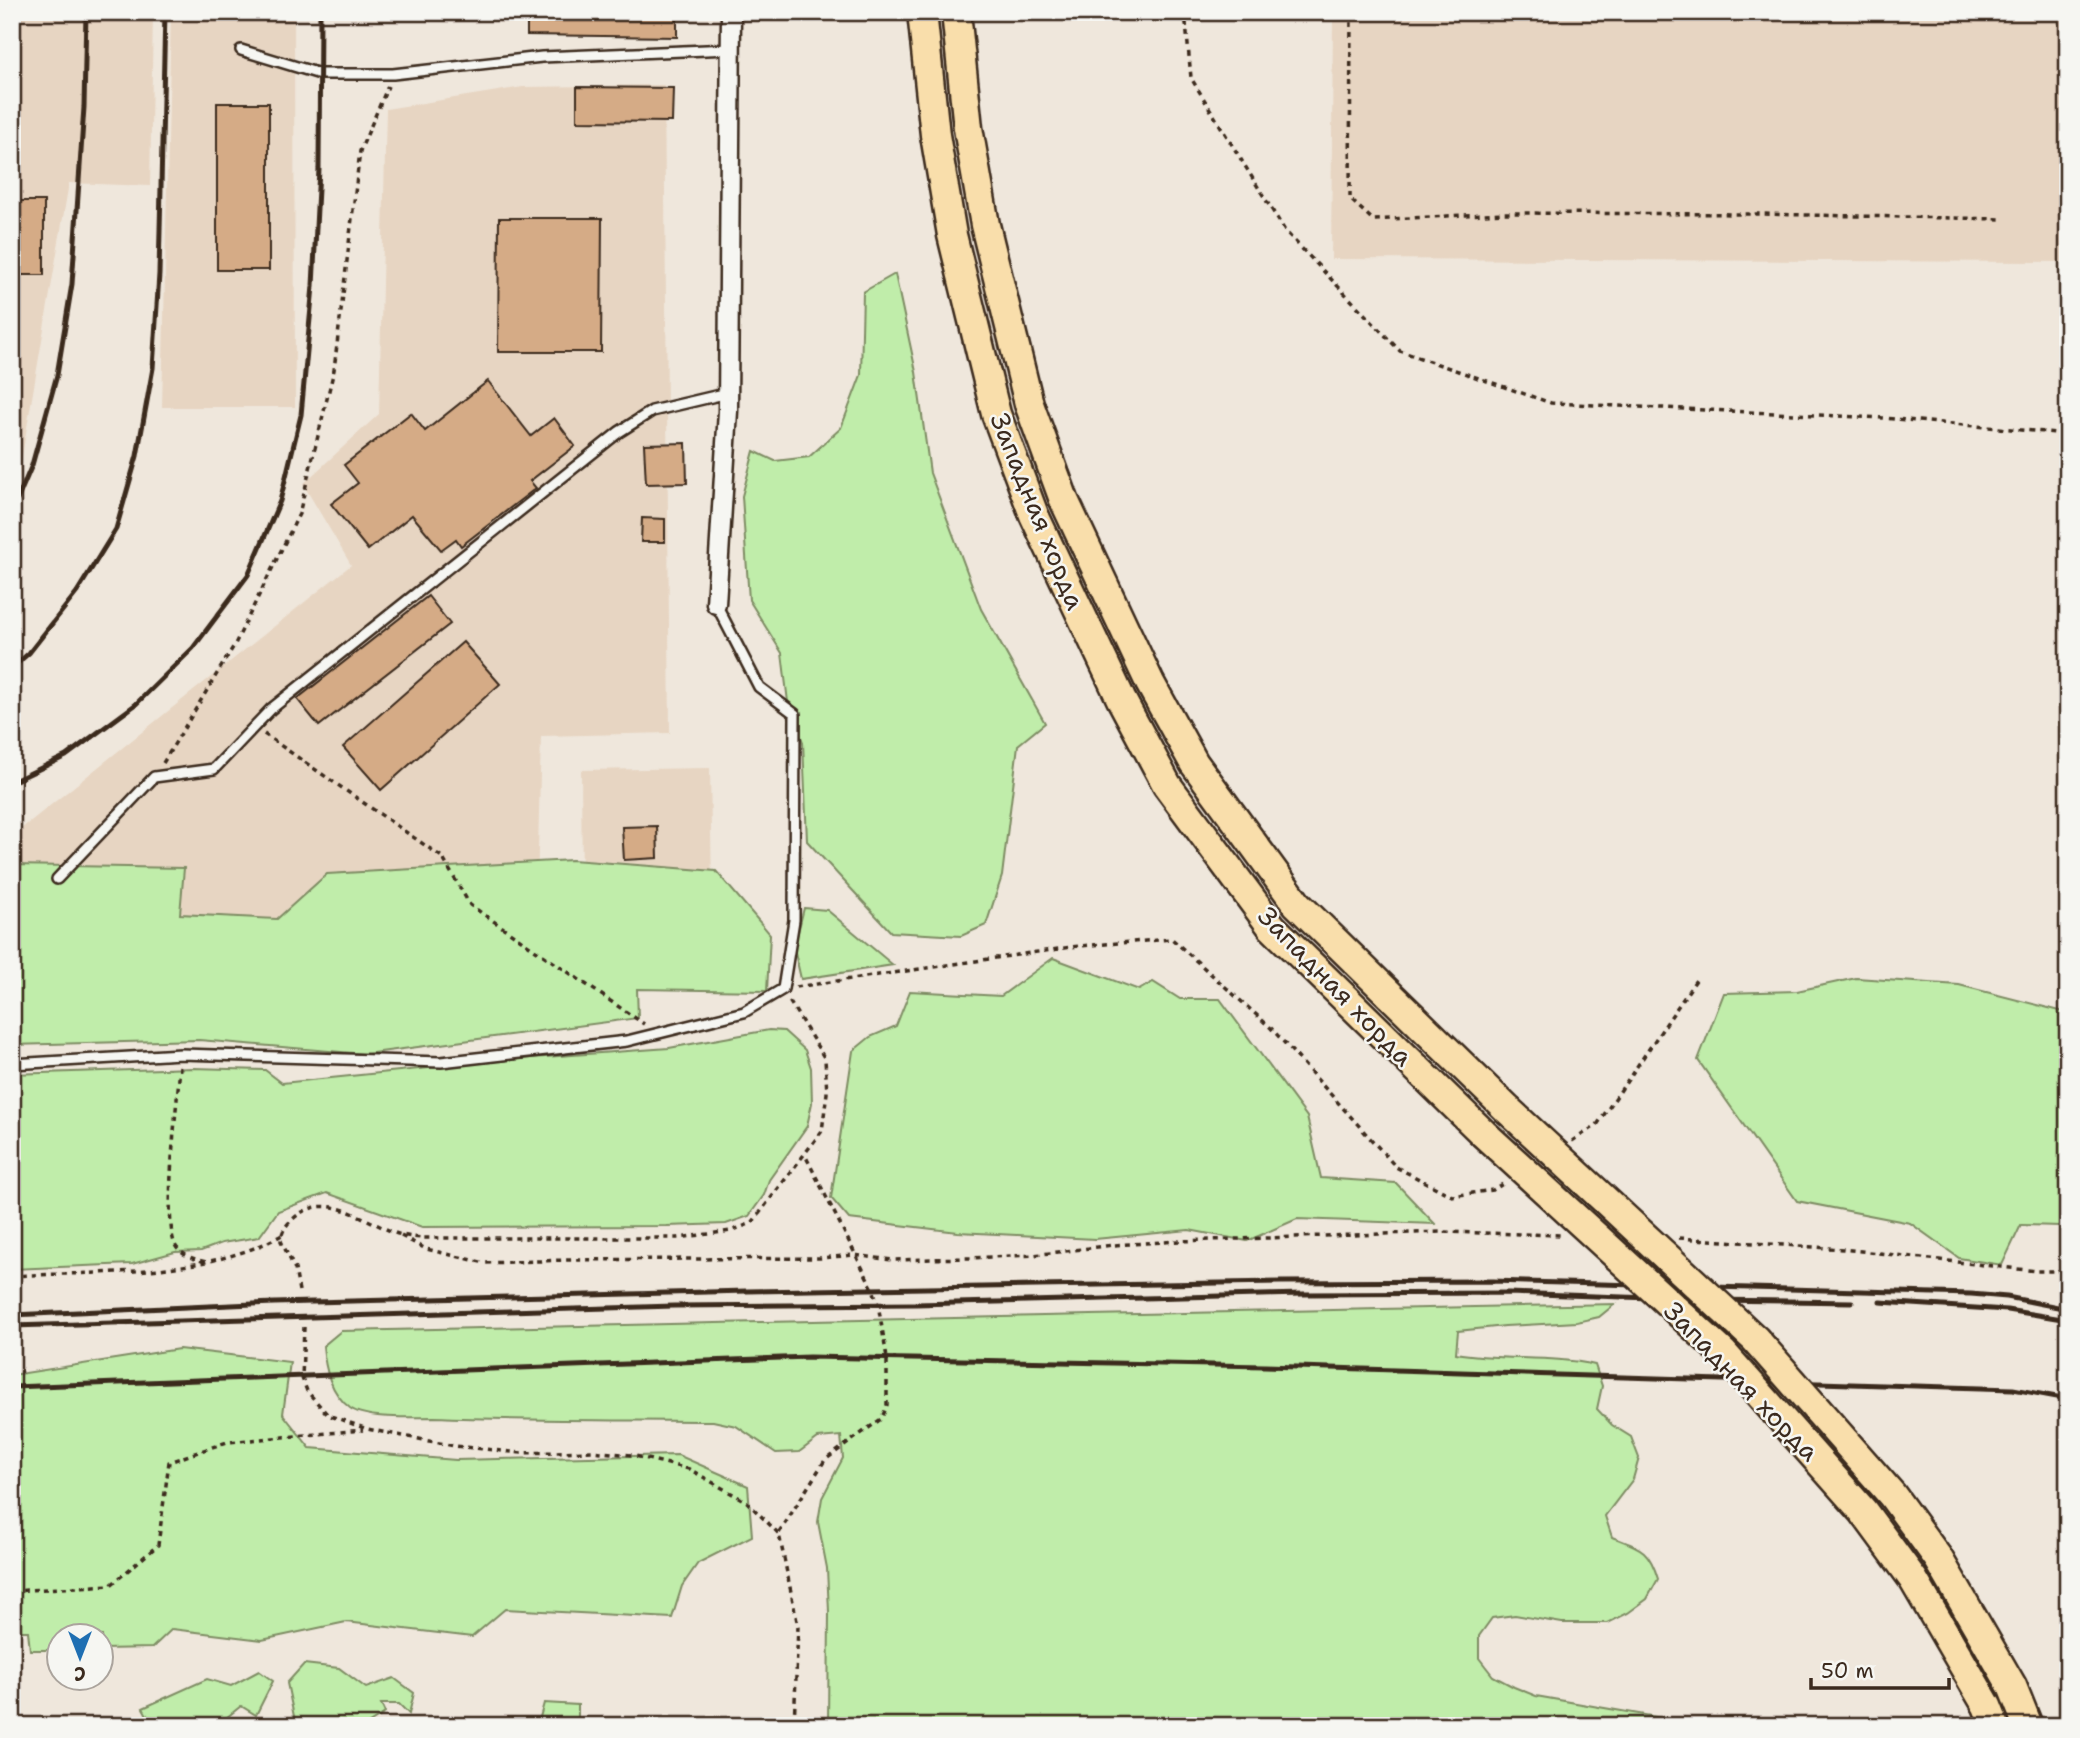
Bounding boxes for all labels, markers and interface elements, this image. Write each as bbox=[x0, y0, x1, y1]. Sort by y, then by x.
street label: Западная хорда bbox=[983, 407, 1093, 615]
street label: Западная хорда bbox=[1251, 898, 1421, 1074]
street label: Западная хорда bbox=[1657, 1293, 1827, 1469]
north arrow bbox=[46, 1622, 116, 1692]
scale bar bbox=[1811, 1647, 1949, 1691]
text: 50 m bbox=[1821, 1657, 1874, 1685]
text: С bbox=[74, 1661, 86, 1686]

